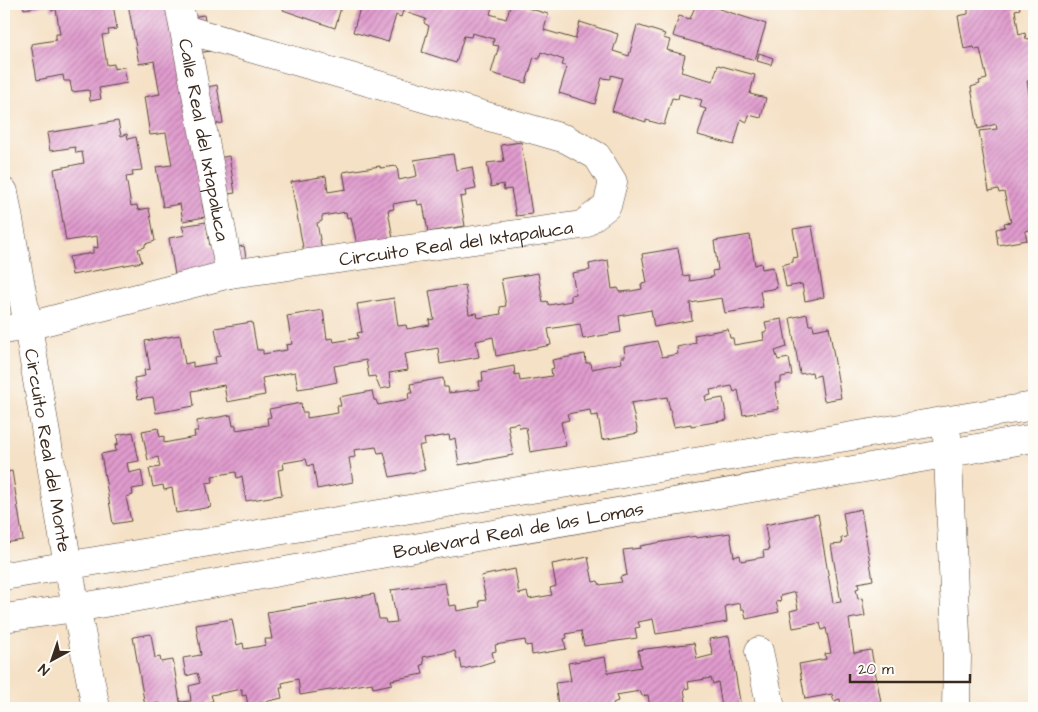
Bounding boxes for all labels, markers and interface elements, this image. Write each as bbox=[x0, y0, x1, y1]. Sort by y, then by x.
street label: Calle Real del Ixtapaluca bbox=[171, 36, 236, 244]
street label: Circuito Real del Ixtapaluca bbox=[337, 214, 575, 274]
street label: Circuito Real del Monte bbox=[17, 347, 77, 554]
street label: Boulevard Real de las Lomas bbox=[391, 495, 646, 566]
north arrow bbox=[28, 634, 78, 684]
scale bar bbox=[850, 652, 970, 684]
text: N bbox=[34, 659, 54, 680]
text: 20 m bbox=[858, 659, 894, 680]

